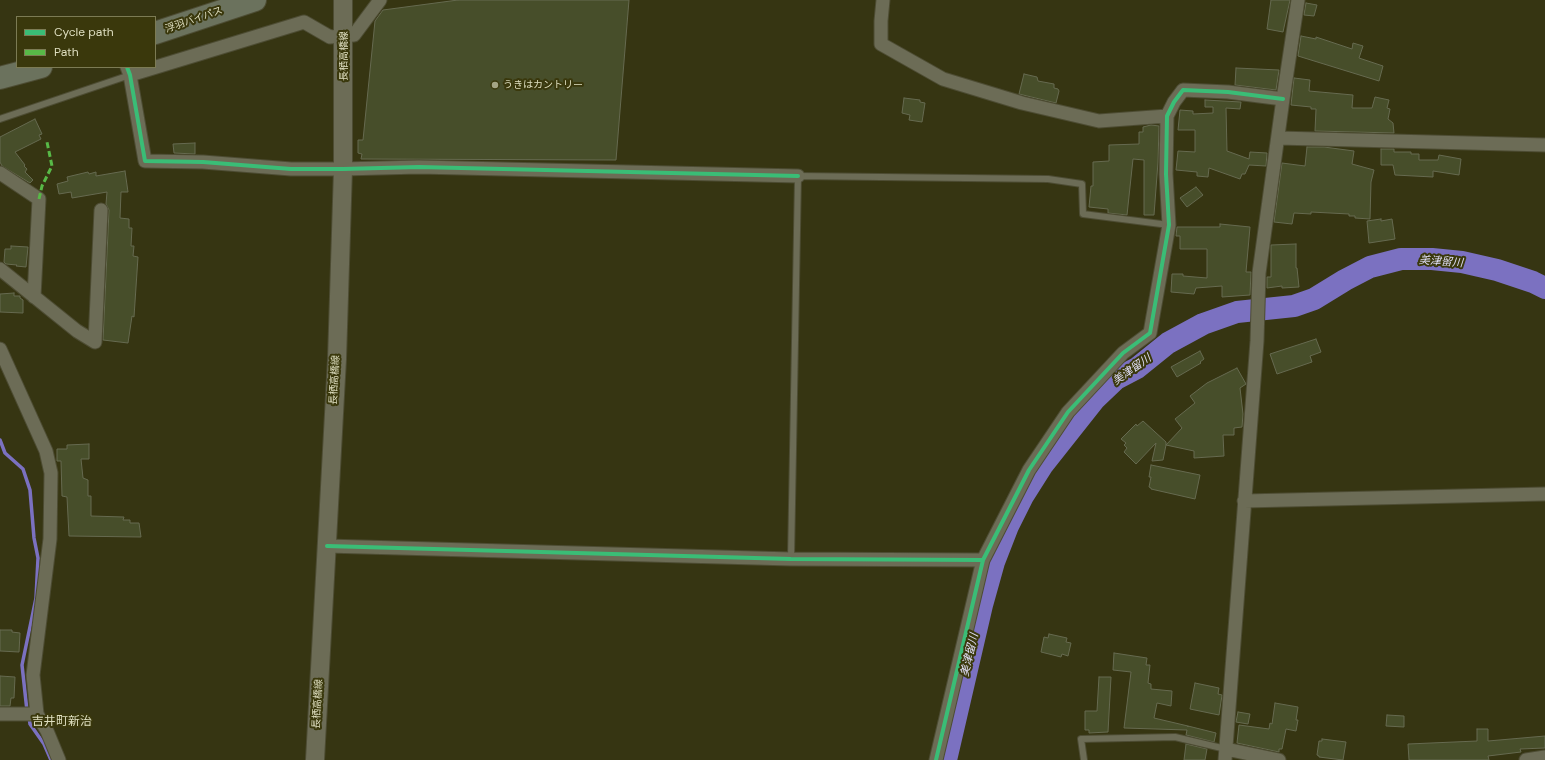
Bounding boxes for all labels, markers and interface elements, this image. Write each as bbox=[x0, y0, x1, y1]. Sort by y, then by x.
street label: 浮羽バイパス bbox=[164, 5, 224, 35]
legend bbox=[16, 16, 156, 68]
text: Cycle path bbox=[54, 24, 114, 40]
street label: 長栖高橋線 bbox=[338, 31, 350, 81]
text: Path bbox=[54, 44, 79, 60]
place label: うきはカントリー bbox=[503, 79, 583, 91]
marker: うきはカントリー bbox=[490, 80, 500, 90]
water label: 美津留川 bbox=[1419, 254, 1463, 270]
water label: 美津留川 bbox=[1110, 352, 1154, 388]
street label: 長栖高橋線 bbox=[328, 355, 342, 405]
water label: 美津留川 bbox=[959, 632, 981, 678]
street label: 長栖高橋線 bbox=[311, 679, 325, 729]
district label: 吉井町新治 bbox=[32, 715, 92, 729]

